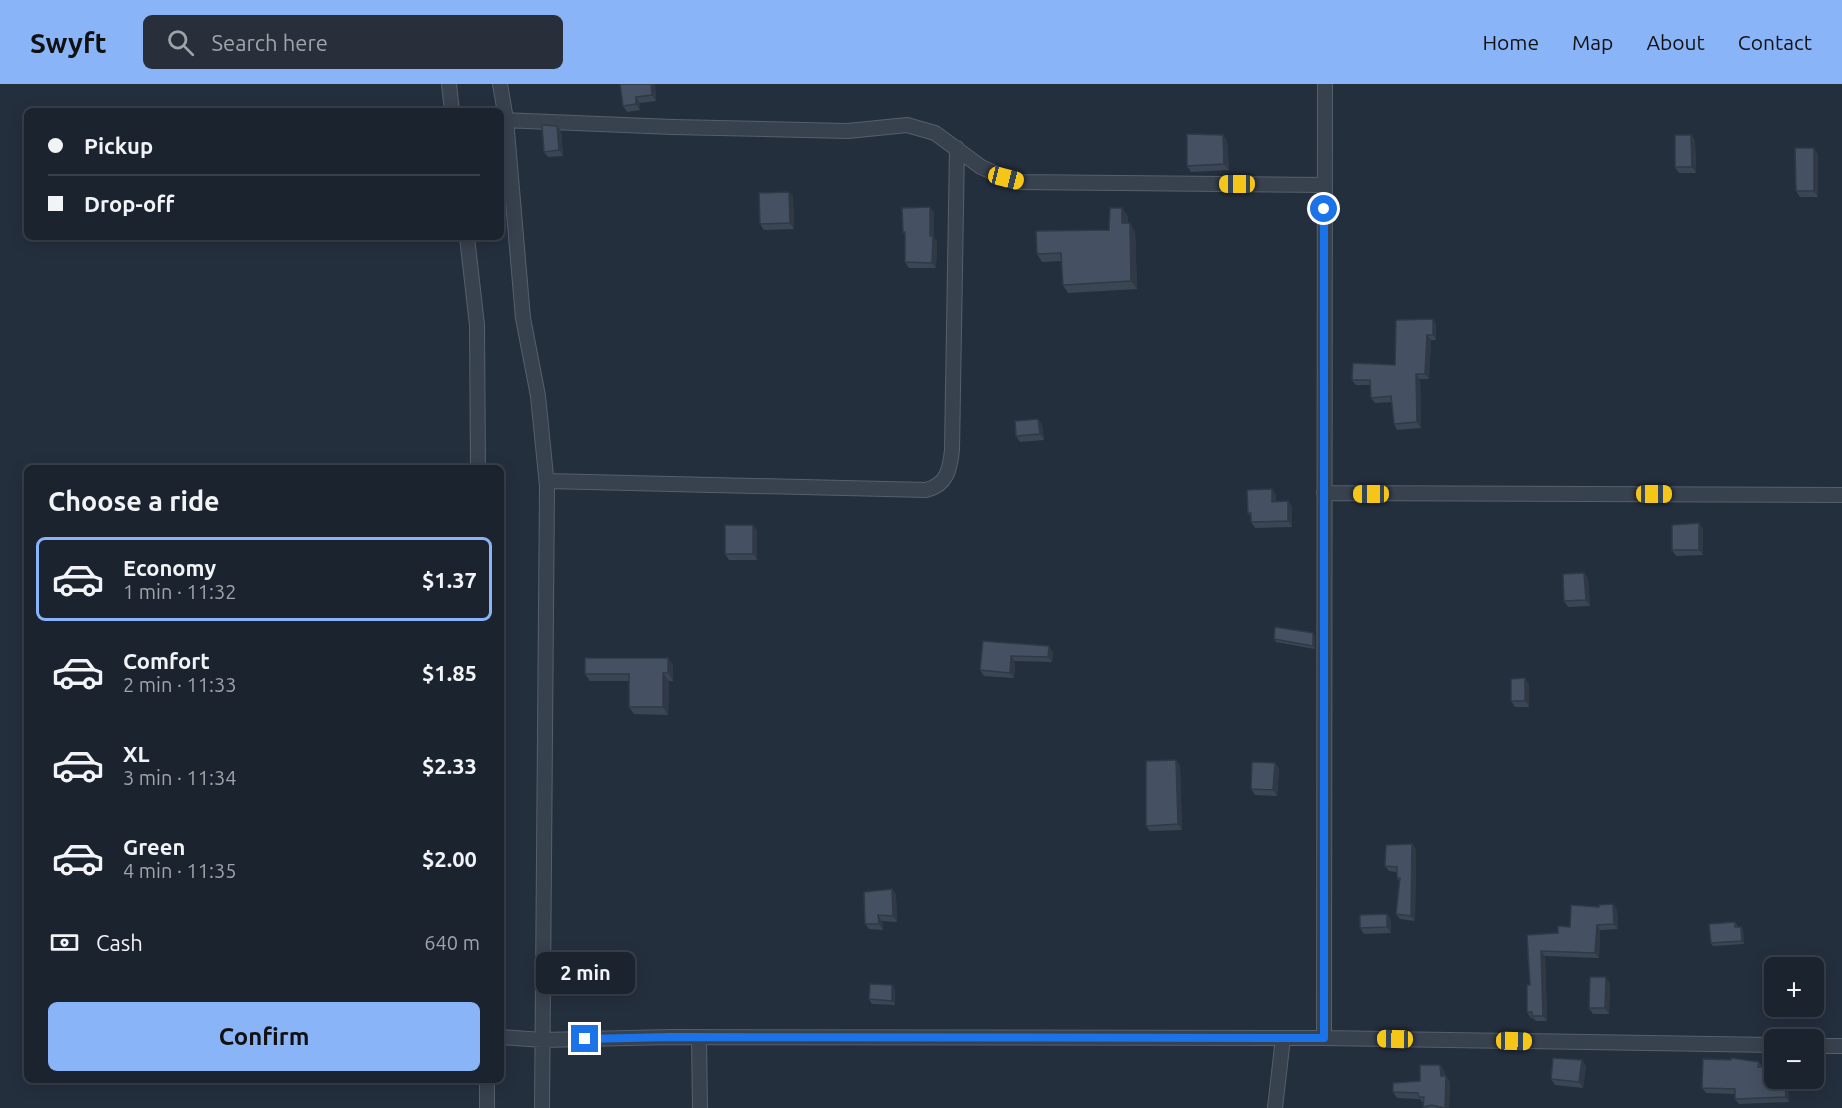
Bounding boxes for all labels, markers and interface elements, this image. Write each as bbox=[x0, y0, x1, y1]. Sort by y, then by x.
search box bbox=[143, 15, 563, 69]
icon: search bbox=[164, 26, 197, 59]
text: Swyft bbox=[30, 27, 107, 58]
text: Search here bbox=[212, 30, 328, 55]
text: Home bbox=[1482, 30, 1539, 54]
text: Map bbox=[1572, 30, 1613, 54]
text: About bbox=[1646, 30, 1705, 54]
text: Contact bbox=[1738, 30, 1812, 54]
text: Pickup bbox=[84, 133, 153, 158]
car bbox=[986, 165, 1026, 191]
car bbox=[1219, 175, 1255, 193]
text: Drop-off bbox=[84, 191, 174, 216]
route start bbox=[1310, 195, 1337, 222]
car bbox=[1353, 485, 1389, 503]
car bbox=[1636, 485, 1672, 503]
text: Choose a ride bbox=[48, 486, 220, 516]
icon: car bbox=[51, 552, 105, 606]
text: Economy bbox=[123, 555, 216, 580]
text: $1.37 bbox=[422, 567, 477, 592]
text: 1 min · 11:32 bbox=[123, 580, 237, 603]
icon: car bbox=[51, 645, 105, 699]
text: Comfort bbox=[123, 648, 210, 673]
text: $1.85 bbox=[422, 660, 477, 685]
text: 2 min · 11:33 bbox=[123, 673, 237, 696]
icon: car bbox=[51, 738, 105, 792]
text: XL bbox=[123, 741, 150, 766]
text: $2.33 bbox=[422, 753, 477, 778]
text: 3 min · 11:34 bbox=[123, 766, 237, 789]
icon: car bbox=[51, 831, 105, 885]
text: Green bbox=[123, 834, 185, 859]
text: $2.00 bbox=[422, 846, 477, 871]
text: 4 min · 11:35 bbox=[123, 859, 237, 882]
icon: cash bbox=[48, 926, 81, 959]
text: Cash bbox=[96, 930, 143, 955]
text: 640 m bbox=[424, 931, 480, 954]
callout: 2 min bbox=[536, 952, 634, 994]
map controls bbox=[1764, 957, 1824, 1089]
button: + bbox=[1764, 957, 1824, 1017]
text: 2 min bbox=[560, 961, 611, 984]
button: Confirm bbox=[48, 1002, 480, 1071]
route end bbox=[571, 1025, 598, 1052]
button: − bbox=[1764, 1029, 1824, 1089]
car bbox=[1377, 1030, 1413, 1048]
car bbox=[1496, 1032, 1532, 1050]

